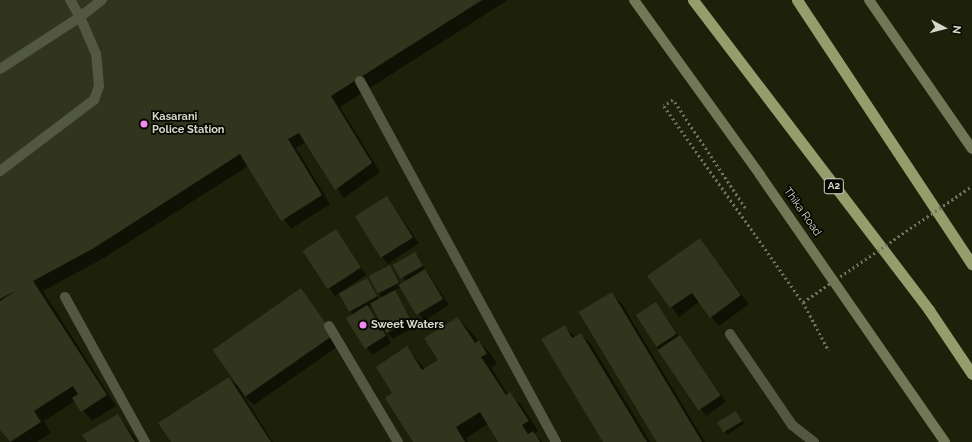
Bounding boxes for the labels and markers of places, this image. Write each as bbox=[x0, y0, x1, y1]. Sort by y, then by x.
place label: Kasarani Police Station bbox=[152, 111, 225, 137]
marker: Kasarani Police Station bbox=[139, 119, 149, 129]
place label: Sweet Waters bbox=[371, 318, 444, 332]
marker: Sweet Waters bbox=[358, 320, 368, 330]

